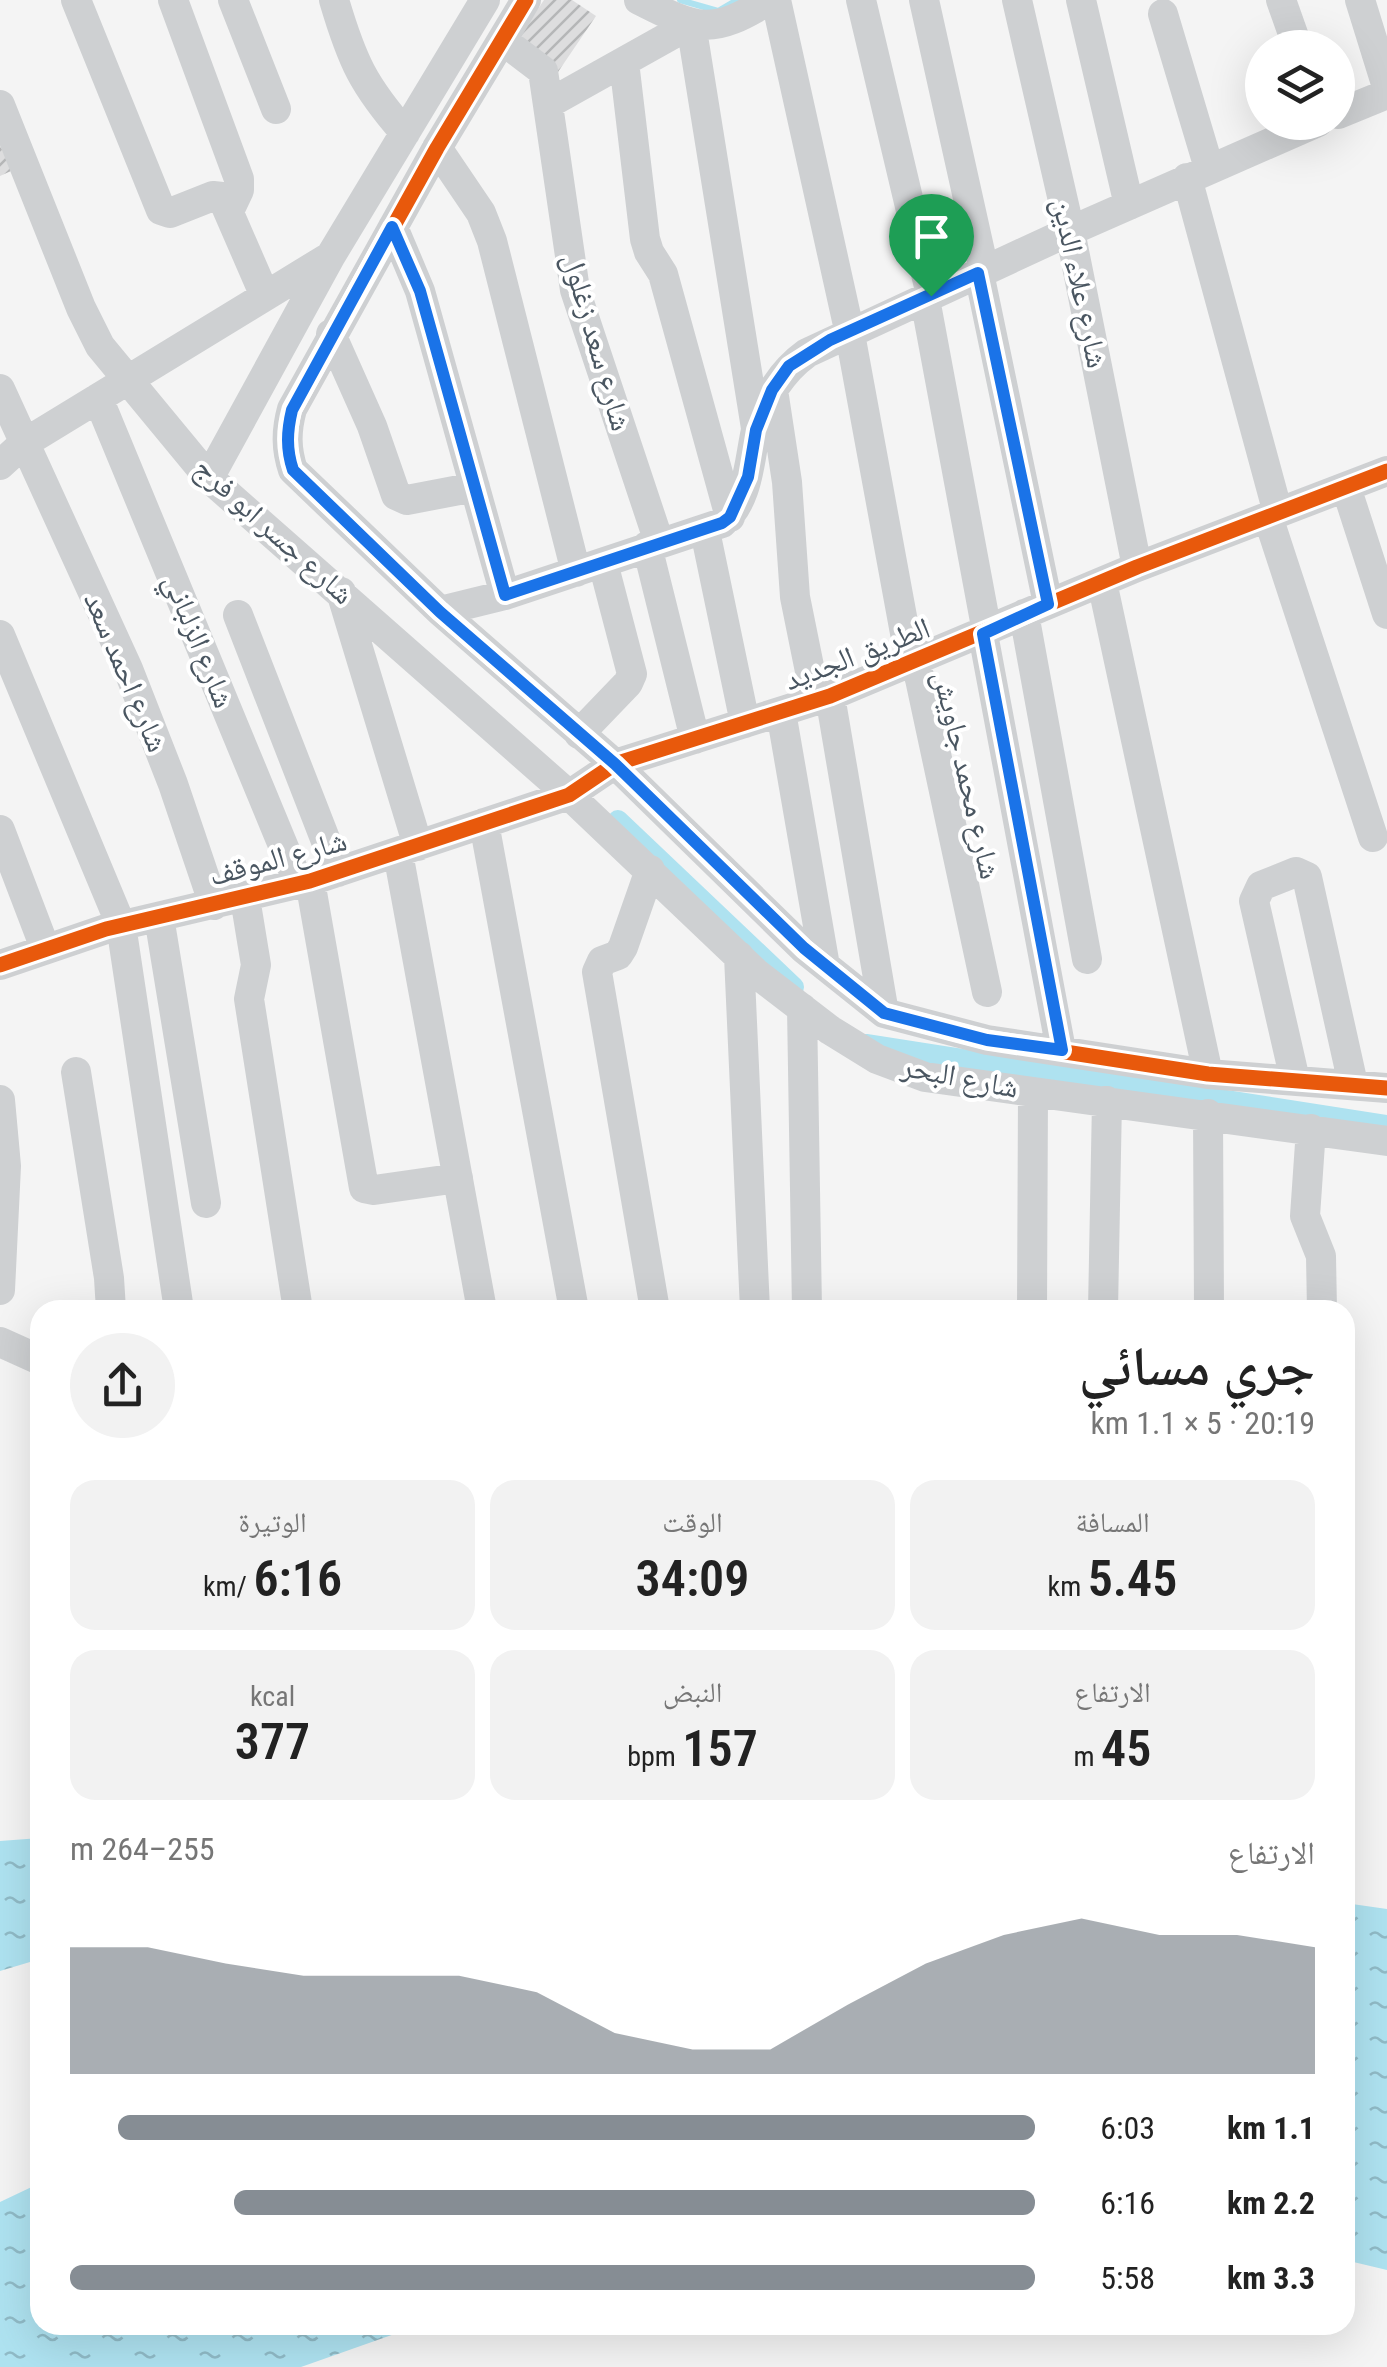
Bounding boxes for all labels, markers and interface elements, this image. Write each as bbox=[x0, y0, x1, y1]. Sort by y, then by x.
map controls bbox=[1245, 30, 1355, 140]
button: layers bbox=[1245, 30, 1355, 140]
pin bbox=[889, 194, 974, 297]
street label: شارع علاء الدين bbox=[1043, 195, 1116, 372]
icon: arrive bbox=[904, 209, 959, 264]
street label: شارع سعد زغلول bbox=[553, 249, 640, 435]
street label: شارع جسر ابو فرج bbox=[186, 450, 361, 613]
street label: شارع الزلباني bbox=[151, 569, 242, 715]
street label: شارع احمد سعد bbox=[75, 587, 176, 758]
street label: الطريق الجديد bbox=[779, 610, 935, 698]
street label: شارع محمد جاويش bbox=[925, 667, 1008, 883]
street label: شارع الموقف bbox=[205, 822, 351, 895]
street label: شارع البحر bbox=[897, 1048, 1021, 1107]
button: share bbox=[70, 1333, 175, 1438]
text: جري مسائي bbox=[1079, 1334, 1315, 1398]
text: 20:19 · 5 × 1.1 km bbox=[1090, 1404, 1315, 1442]
text: الوتيرة bbox=[238, 1506, 307, 1539]
text: الوقت bbox=[662, 1506, 723, 1539]
text: المسافة bbox=[1075, 1506, 1150, 1539]
text: 6:16 bbox=[253, 1550, 342, 1608]
text: 34:09 bbox=[636, 1550, 749, 1608]
text: 5.45 bbox=[1088, 1550, 1177, 1608]
text: /km bbox=[203, 1570, 253, 1603]
text: km bbox=[1048, 1570, 1088, 1603]
text: النبض bbox=[663, 1676, 722, 1709]
text: الارتفاع bbox=[1074, 1676, 1151, 1709]
text: kcal bbox=[250, 1680, 295, 1713]
text: 377 bbox=[235, 1713, 310, 1771]
text: 157 bbox=[682, 1720, 758, 1778]
text: 45 bbox=[1101, 1720, 1151, 1778]
text: bpm bbox=[627, 1740, 682, 1773]
text: m bbox=[1074, 1740, 1101, 1773]
text: 255–264 m bbox=[70, 1830, 215, 1868]
text: الارتفاع bbox=[1228, 1834, 1315, 1872]
text: 6:03 bbox=[1100, 2109, 1155, 2147]
text: 1.1 km bbox=[1227, 2109, 1315, 2147]
text: 6:16 bbox=[1100, 2184, 1155, 2222]
text: 2.2 km bbox=[1227, 2184, 1315, 2222]
text: 5:58 bbox=[1100, 2259, 1155, 2297]
text: 3.3 km bbox=[1227, 2259, 1315, 2297]

